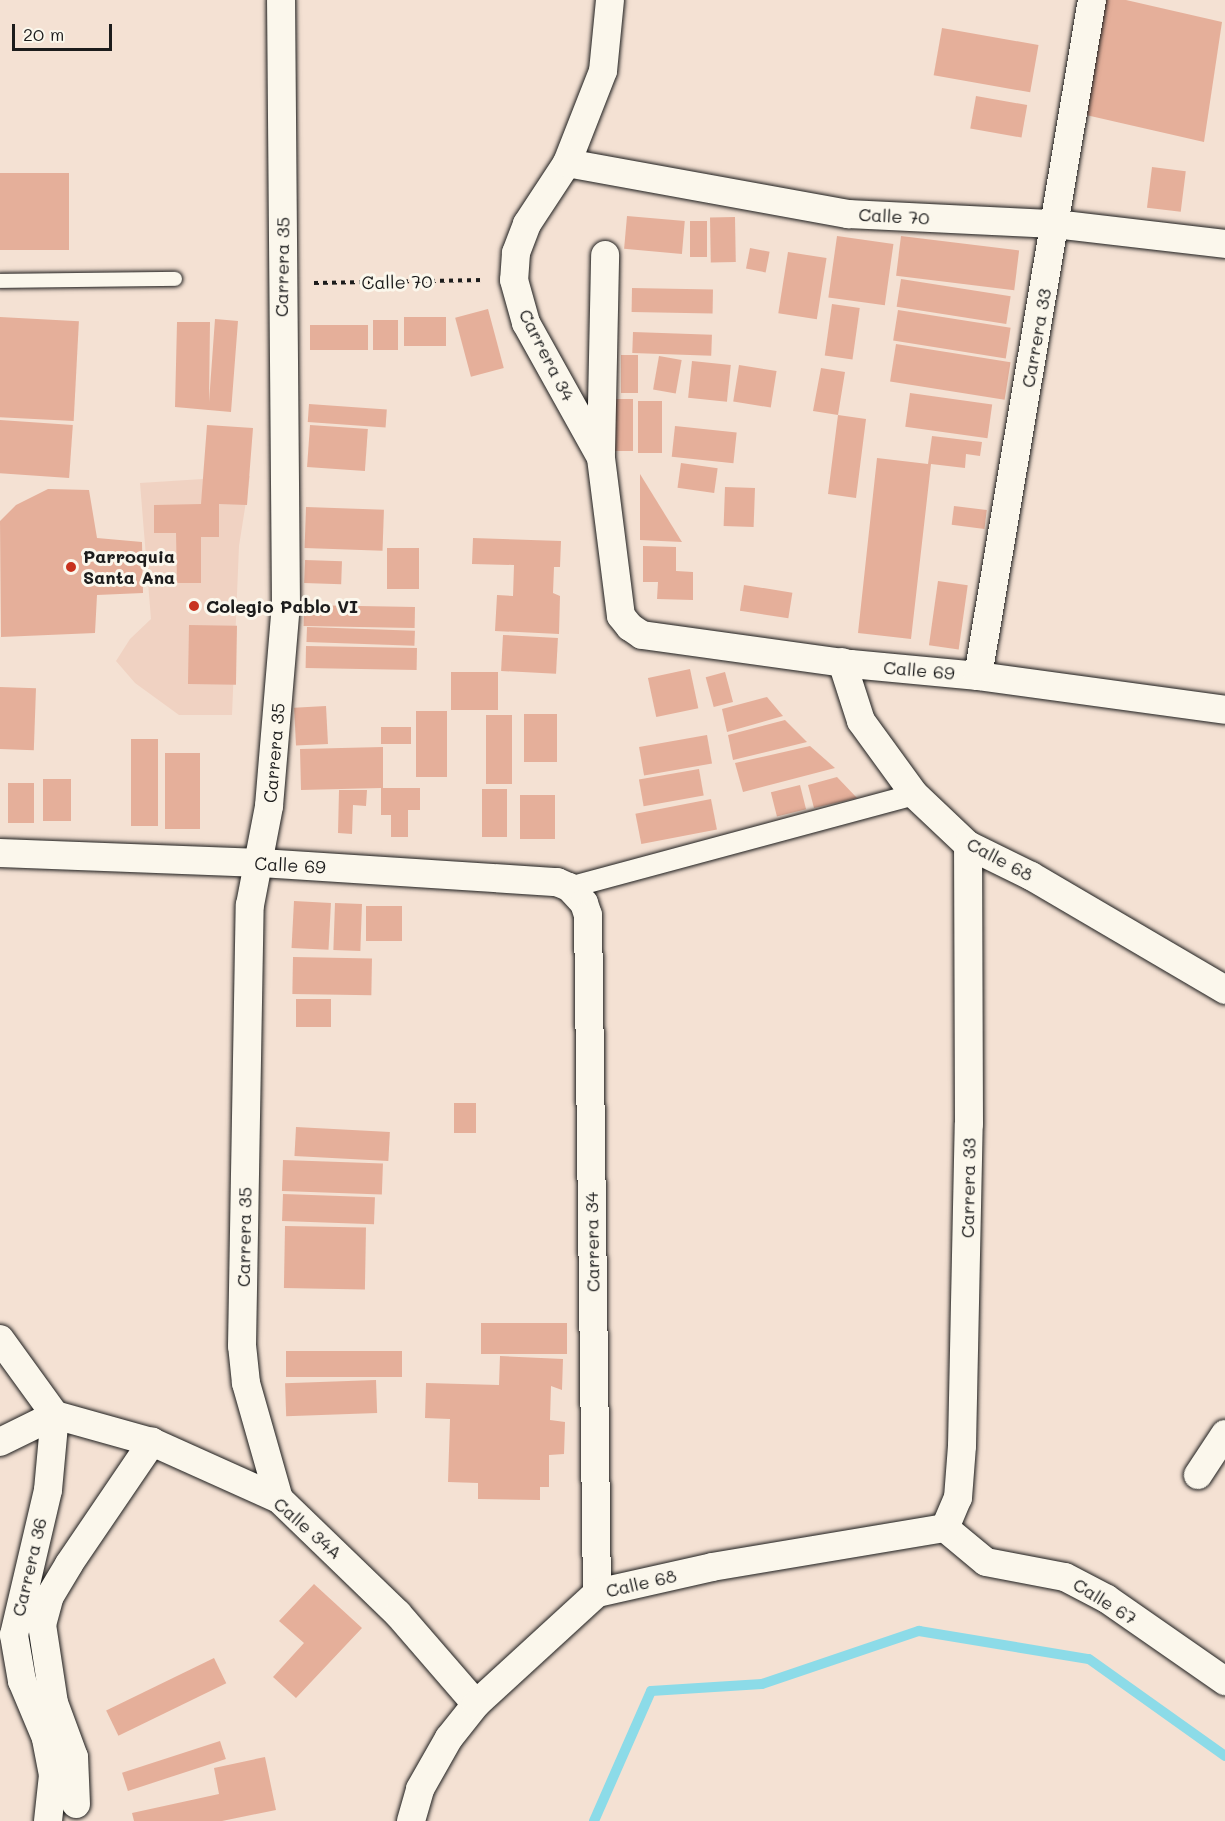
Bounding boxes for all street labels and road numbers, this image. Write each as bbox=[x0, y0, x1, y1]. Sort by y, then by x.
street label: Calle 70 bbox=[858, 203, 930, 229]
street label: Carrera 35 bbox=[270, 217, 294, 317]
street label: Calle 70 bbox=[361, 271, 433, 293]
street label: Carrera 33 bbox=[1017, 287, 1055, 389]
street label: Carrera 34 bbox=[515, 305, 579, 405]
street label: Calle 69 bbox=[882, 656, 956, 684]
street label: Carrera 35 bbox=[259, 702, 289, 804]
street label: Calle 68 bbox=[963, 833, 1037, 885]
street label: Calle 69 bbox=[254, 852, 326, 878]
street label: Carrera 33 bbox=[956, 1138, 980, 1238]
street label: Carrera 35 bbox=[232, 1187, 256, 1287]
street label: Carrera 34 bbox=[580, 1192, 604, 1292]
street label: Calle 34A bbox=[269, 1492, 347, 1564]
street label: Carrera 36 bbox=[7, 1516, 51, 1618]
street label: Calle 68 bbox=[604, 1564, 678, 1602]
street label: Calle 67 bbox=[1069, 1573, 1141, 1629]

